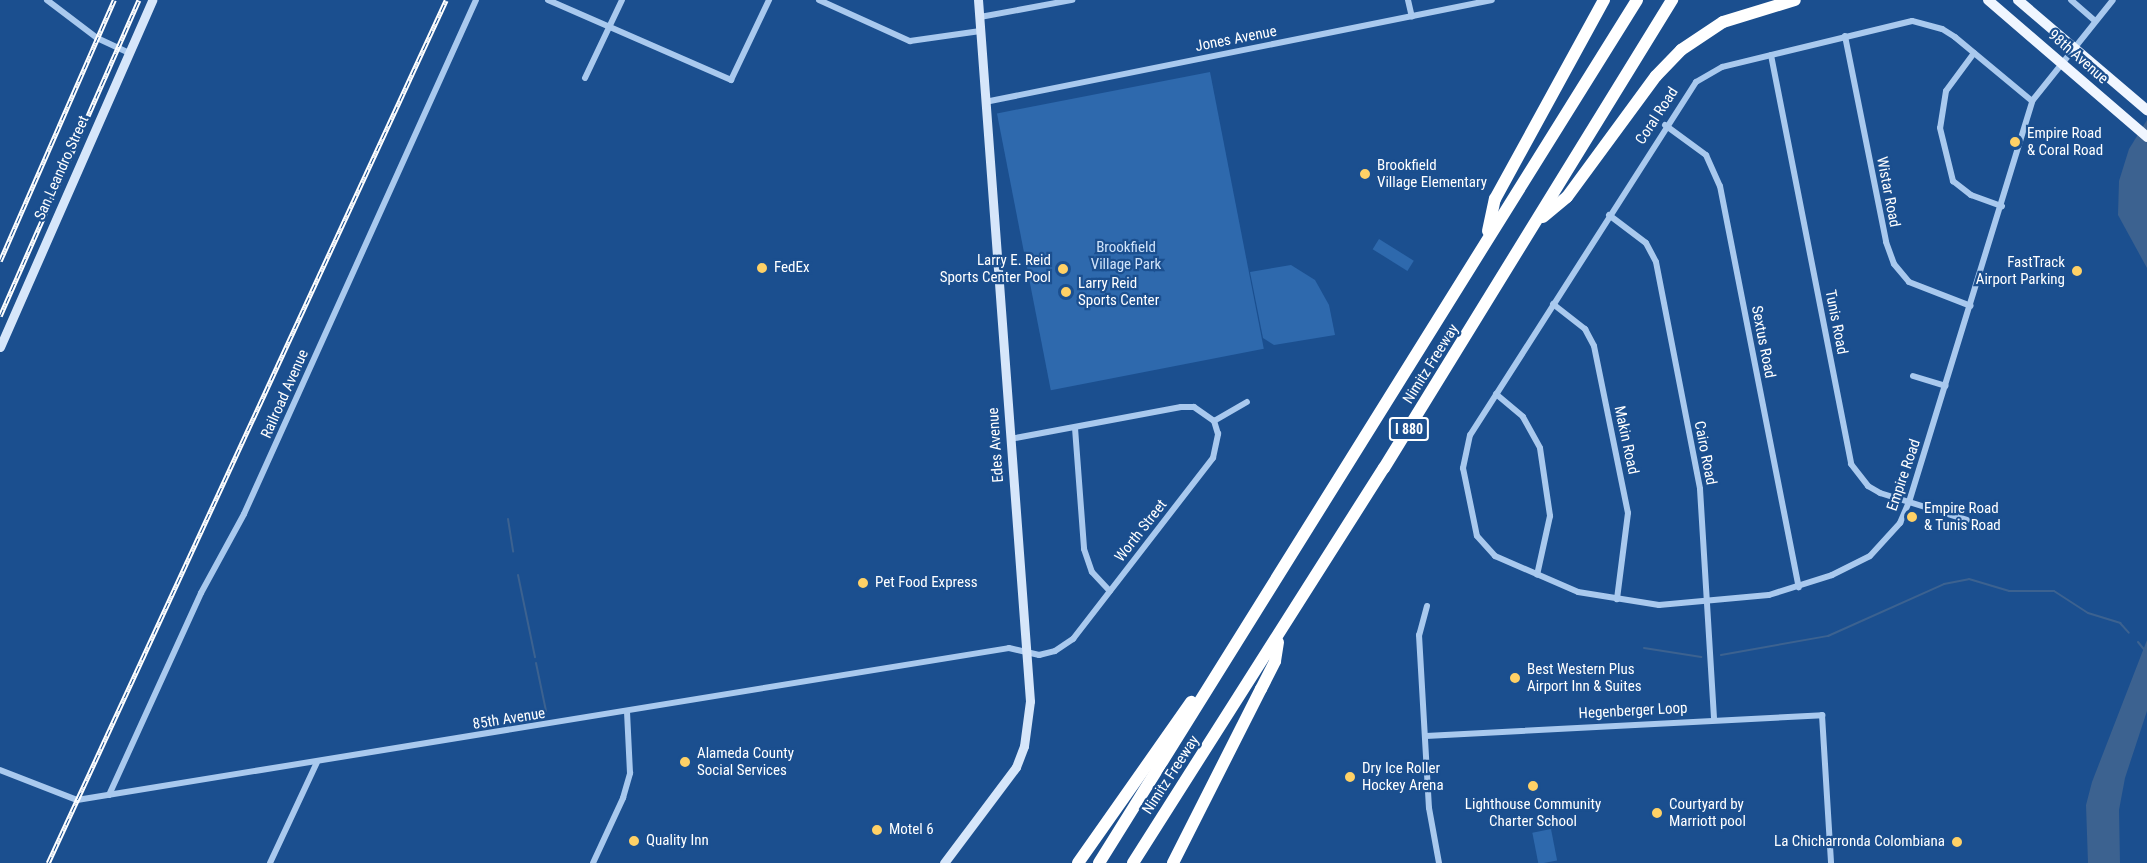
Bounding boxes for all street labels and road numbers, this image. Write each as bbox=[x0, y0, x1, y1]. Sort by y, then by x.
street label: Jones Avenue bbox=[1194, 22, 1278, 56]
street label: 98th Avenue bbox=[2045, 26, 2111, 88]
street label: Coral Road bbox=[1632, 84, 1682, 148]
street label: San Leandro Street bbox=[31, 113, 93, 223]
street label: Wistar Road bbox=[1872, 155, 1904, 229]
street label: Tunis Road bbox=[1821, 288, 1851, 356]
street label: Sextus Road bbox=[1747, 304, 1779, 380]
street label: Nimitz Freeway bbox=[1399, 321, 1463, 407]
street label: Railroad Avenue bbox=[257, 347, 313, 441]
street label: Makin Road bbox=[1610, 404, 1642, 476]
street label: Edes Avenue bbox=[984, 407, 1008, 483]
road number: I 880 bbox=[1388, 418, 1430, 440]
street label: Cairo Road bbox=[1690, 420, 1720, 486]
street label: Empire Road bbox=[1883, 437, 1925, 513]
street label: Worth Street bbox=[1111, 496, 1171, 566]
street label: Hegenberger Loop bbox=[1578, 699, 1688, 723]
street label: 85th Avenue bbox=[471, 704, 547, 734]
street label: Nimitz Freeway bbox=[1139, 732, 1203, 818]

